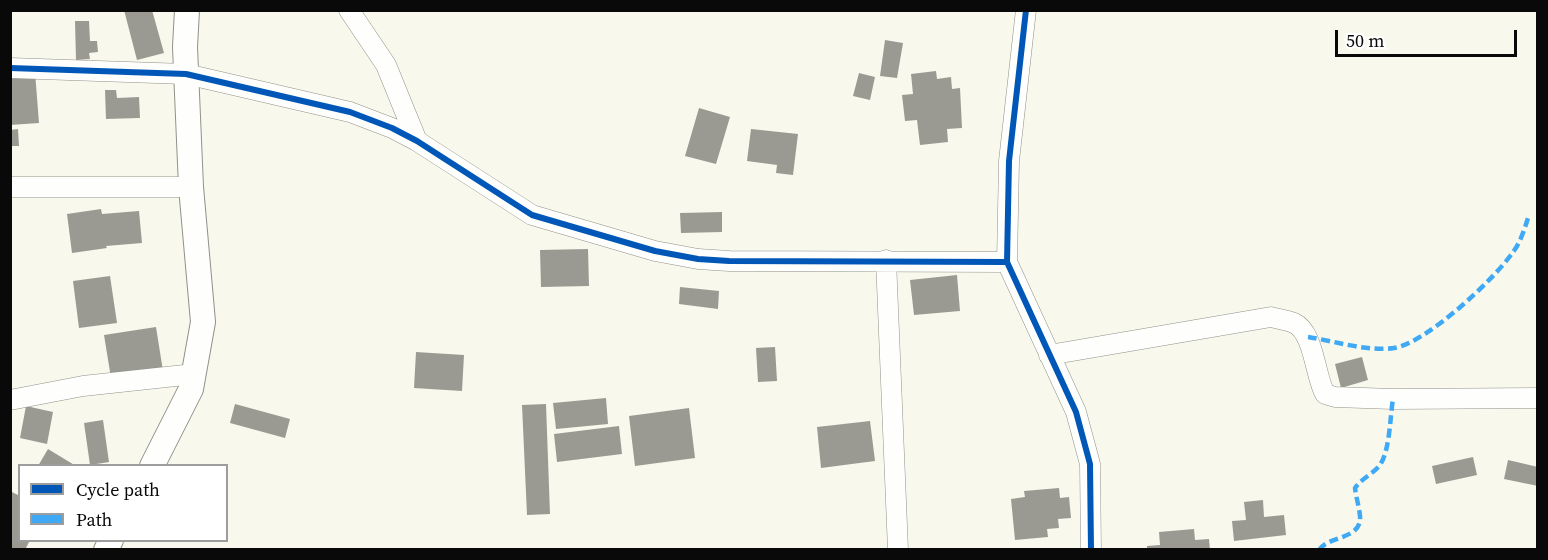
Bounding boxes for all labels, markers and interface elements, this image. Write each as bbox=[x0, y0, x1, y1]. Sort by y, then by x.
scale bar bbox=[1338, 18, 1520, 56]
text: 50 m bbox=[1346, 28, 1384, 53]
legend bbox=[18, 464, 228, 542]
text: Cycle path bbox=[76, 477, 160, 502]
text: Path bbox=[76, 507, 112, 532]

